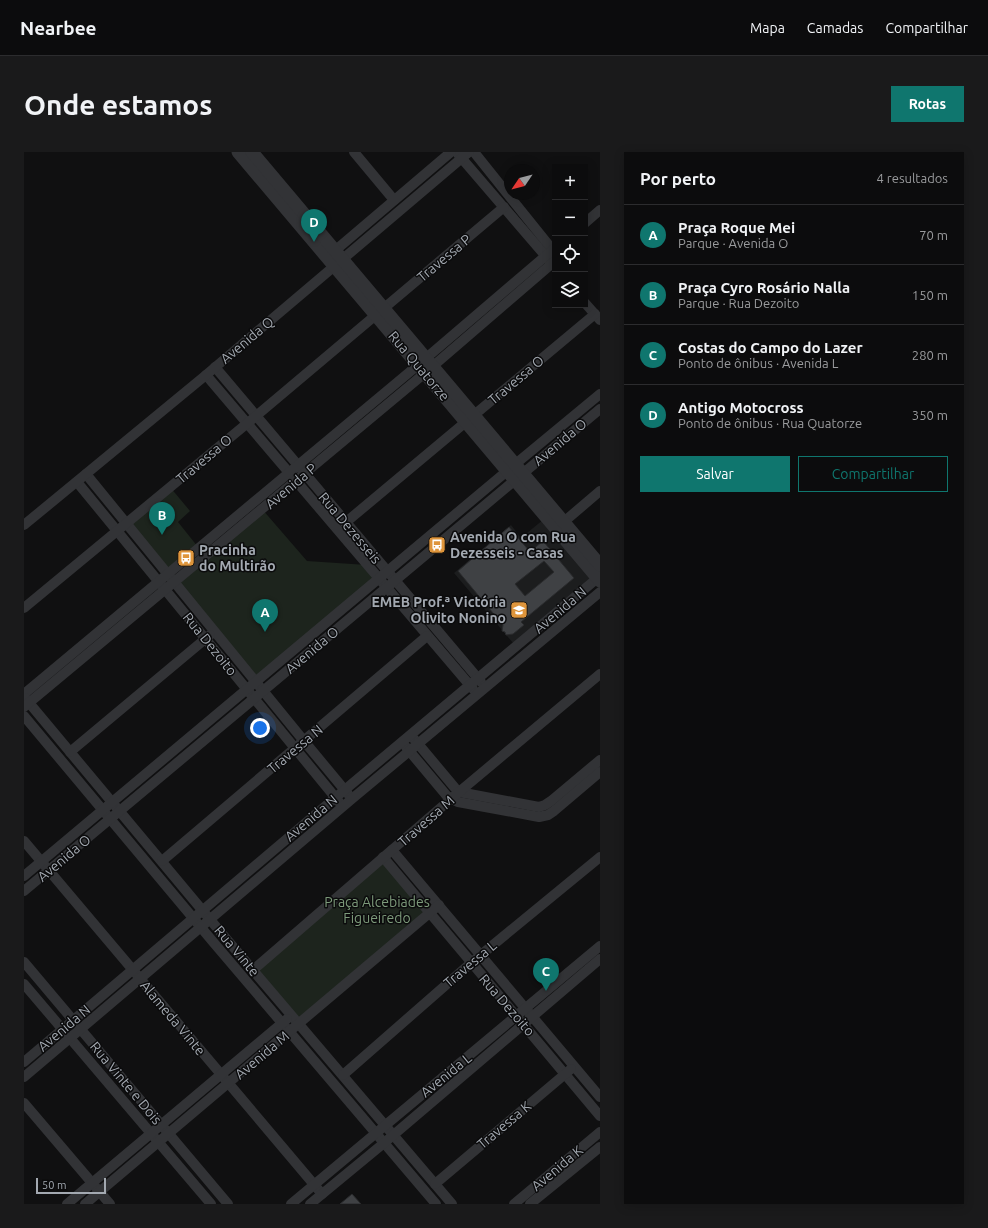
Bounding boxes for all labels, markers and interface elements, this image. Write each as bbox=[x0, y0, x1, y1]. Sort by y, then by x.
text: Nearbee bbox=[20, 17, 97, 39]
text: Mapa bbox=[750, 20, 785, 36]
text: Camadas bbox=[807, 20, 863, 36]
text: Compartilhar bbox=[885, 20, 968, 36]
button: Rotas bbox=[891, 86, 964, 122]
text: Onde estamos bbox=[24, 89, 212, 120]
north arrow bbox=[504, 164, 540, 200]
map controls bbox=[552, 164, 588, 308]
button: + bbox=[552, 164, 588, 200]
text: Por perto bbox=[640, 169, 716, 188]
text: 4 resultados bbox=[877, 171, 948, 185]
button: − bbox=[552, 200, 588, 236]
pin: D bbox=[301, 209, 327, 242]
text: Praça Roque Mei bbox=[678, 219, 795, 236]
text: A bbox=[648, 228, 658, 242]
text: 70 m bbox=[919, 228, 948, 242]
street label: Travessa P bbox=[414, 231, 474, 285]
button: locate bbox=[552, 236, 588, 272]
text: Parque · Avenida O bbox=[678, 236, 788, 250]
button: layers bbox=[552, 272, 588, 308]
text: Praça Cyro Rosário Nalla bbox=[678, 279, 850, 296]
text: B bbox=[649, 288, 657, 302]
text: 150 m bbox=[912, 288, 948, 302]
text: Parque · Rua Dezoito bbox=[678, 296, 799, 310]
street label: Avenida Q bbox=[217, 313, 277, 367]
street label: Rua Quatorze bbox=[385, 328, 453, 404]
text: Costas do Campo do Lazer bbox=[678, 339, 863, 356]
text: C bbox=[649, 348, 657, 362]
text: 280 m bbox=[912, 348, 948, 362]
street label: Travessa O bbox=[485, 352, 547, 408]
text: Ponto de ônibus · Avenida L bbox=[678, 356, 838, 370]
text: Antigo Motocross bbox=[678, 399, 804, 416]
text: D bbox=[648, 408, 658, 422]
text: 350 m bbox=[912, 408, 948, 422]
street label: Avenida O bbox=[530, 415, 590, 469]
text: Ponto de ônibus · Rua Quatorze bbox=[678, 416, 862, 430]
street label: Travessa O bbox=[173, 431, 235, 487]
button: Salvar bbox=[640, 456, 790, 492]
button: Compartilhar bbox=[798, 456, 948, 492]
street label: Avenida P bbox=[262, 460, 320, 512]
street label: Rua Dezesseis bbox=[316, 489, 384, 567]
pin: B bbox=[149, 502, 175, 535]
place label: Avenida O com Rua Dezesseis - Casas bbox=[450, 529, 576, 561]
bus stop icon: Avenida O com Rua Dezesseis - Casas bbox=[427, 535, 447, 555]
place label: Pracinha do Multirão bbox=[199, 542, 276, 574]
bus stop icon: Pracinha do Multirão bbox=[176, 548, 196, 568]
street label: Avenida N bbox=[531, 583, 589, 637]
place label: EMEB Prof.ª Victória Olivito Nonino bbox=[372, 594, 506, 626]
pin: A bbox=[252, 599, 278, 632]
school or university icon: EMEB Prof.ª Victória Olivito Nonino bbox=[509, 600, 529, 620]
street label: Rua Dezoito bbox=[180, 609, 240, 679]
street label: Avenida O bbox=[282, 623, 342, 677]
your location bbox=[250, 718, 270, 738]
street label: Travessa N bbox=[264, 721, 326, 777]
street label: Avenida N bbox=[282, 791, 340, 845]
street label: Travessa M bbox=[395, 792, 457, 850]
street label: Avenida O bbox=[34, 831, 94, 885]
park label: Praça Alcebiades Figueiredo bbox=[324, 894, 430, 926]
street label: Rua Vinte bbox=[211, 922, 263, 980]
street label: Travessa L bbox=[440, 937, 500, 991]
pin: C bbox=[533, 958, 559, 991]
street label: Rua Dezoito bbox=[476, 971, 538, 1039]
street label: Alameda Vinte bbox=[137, 977, 209, 1059]
street label: Avenida N bbox=[35, 1001, 93, 1055]
street label: Avenida M bbox=[232, 1028, 292, 1082]
street label: Rua Vinte e Dois bbox=[87, 1039, 165, 1127]
street label: Avenida L bbox=[417, 1050, 475, 1100]
street label: Travessa K bbox=[474, 1098, 535, 1152]
street label: Avenida K bbox=[528, 1142, 586, 1194]
scale bar bbox=[36, 1176, 106, 1195]
text: 50 m bbox=[42, 1179, 66, 1191]

